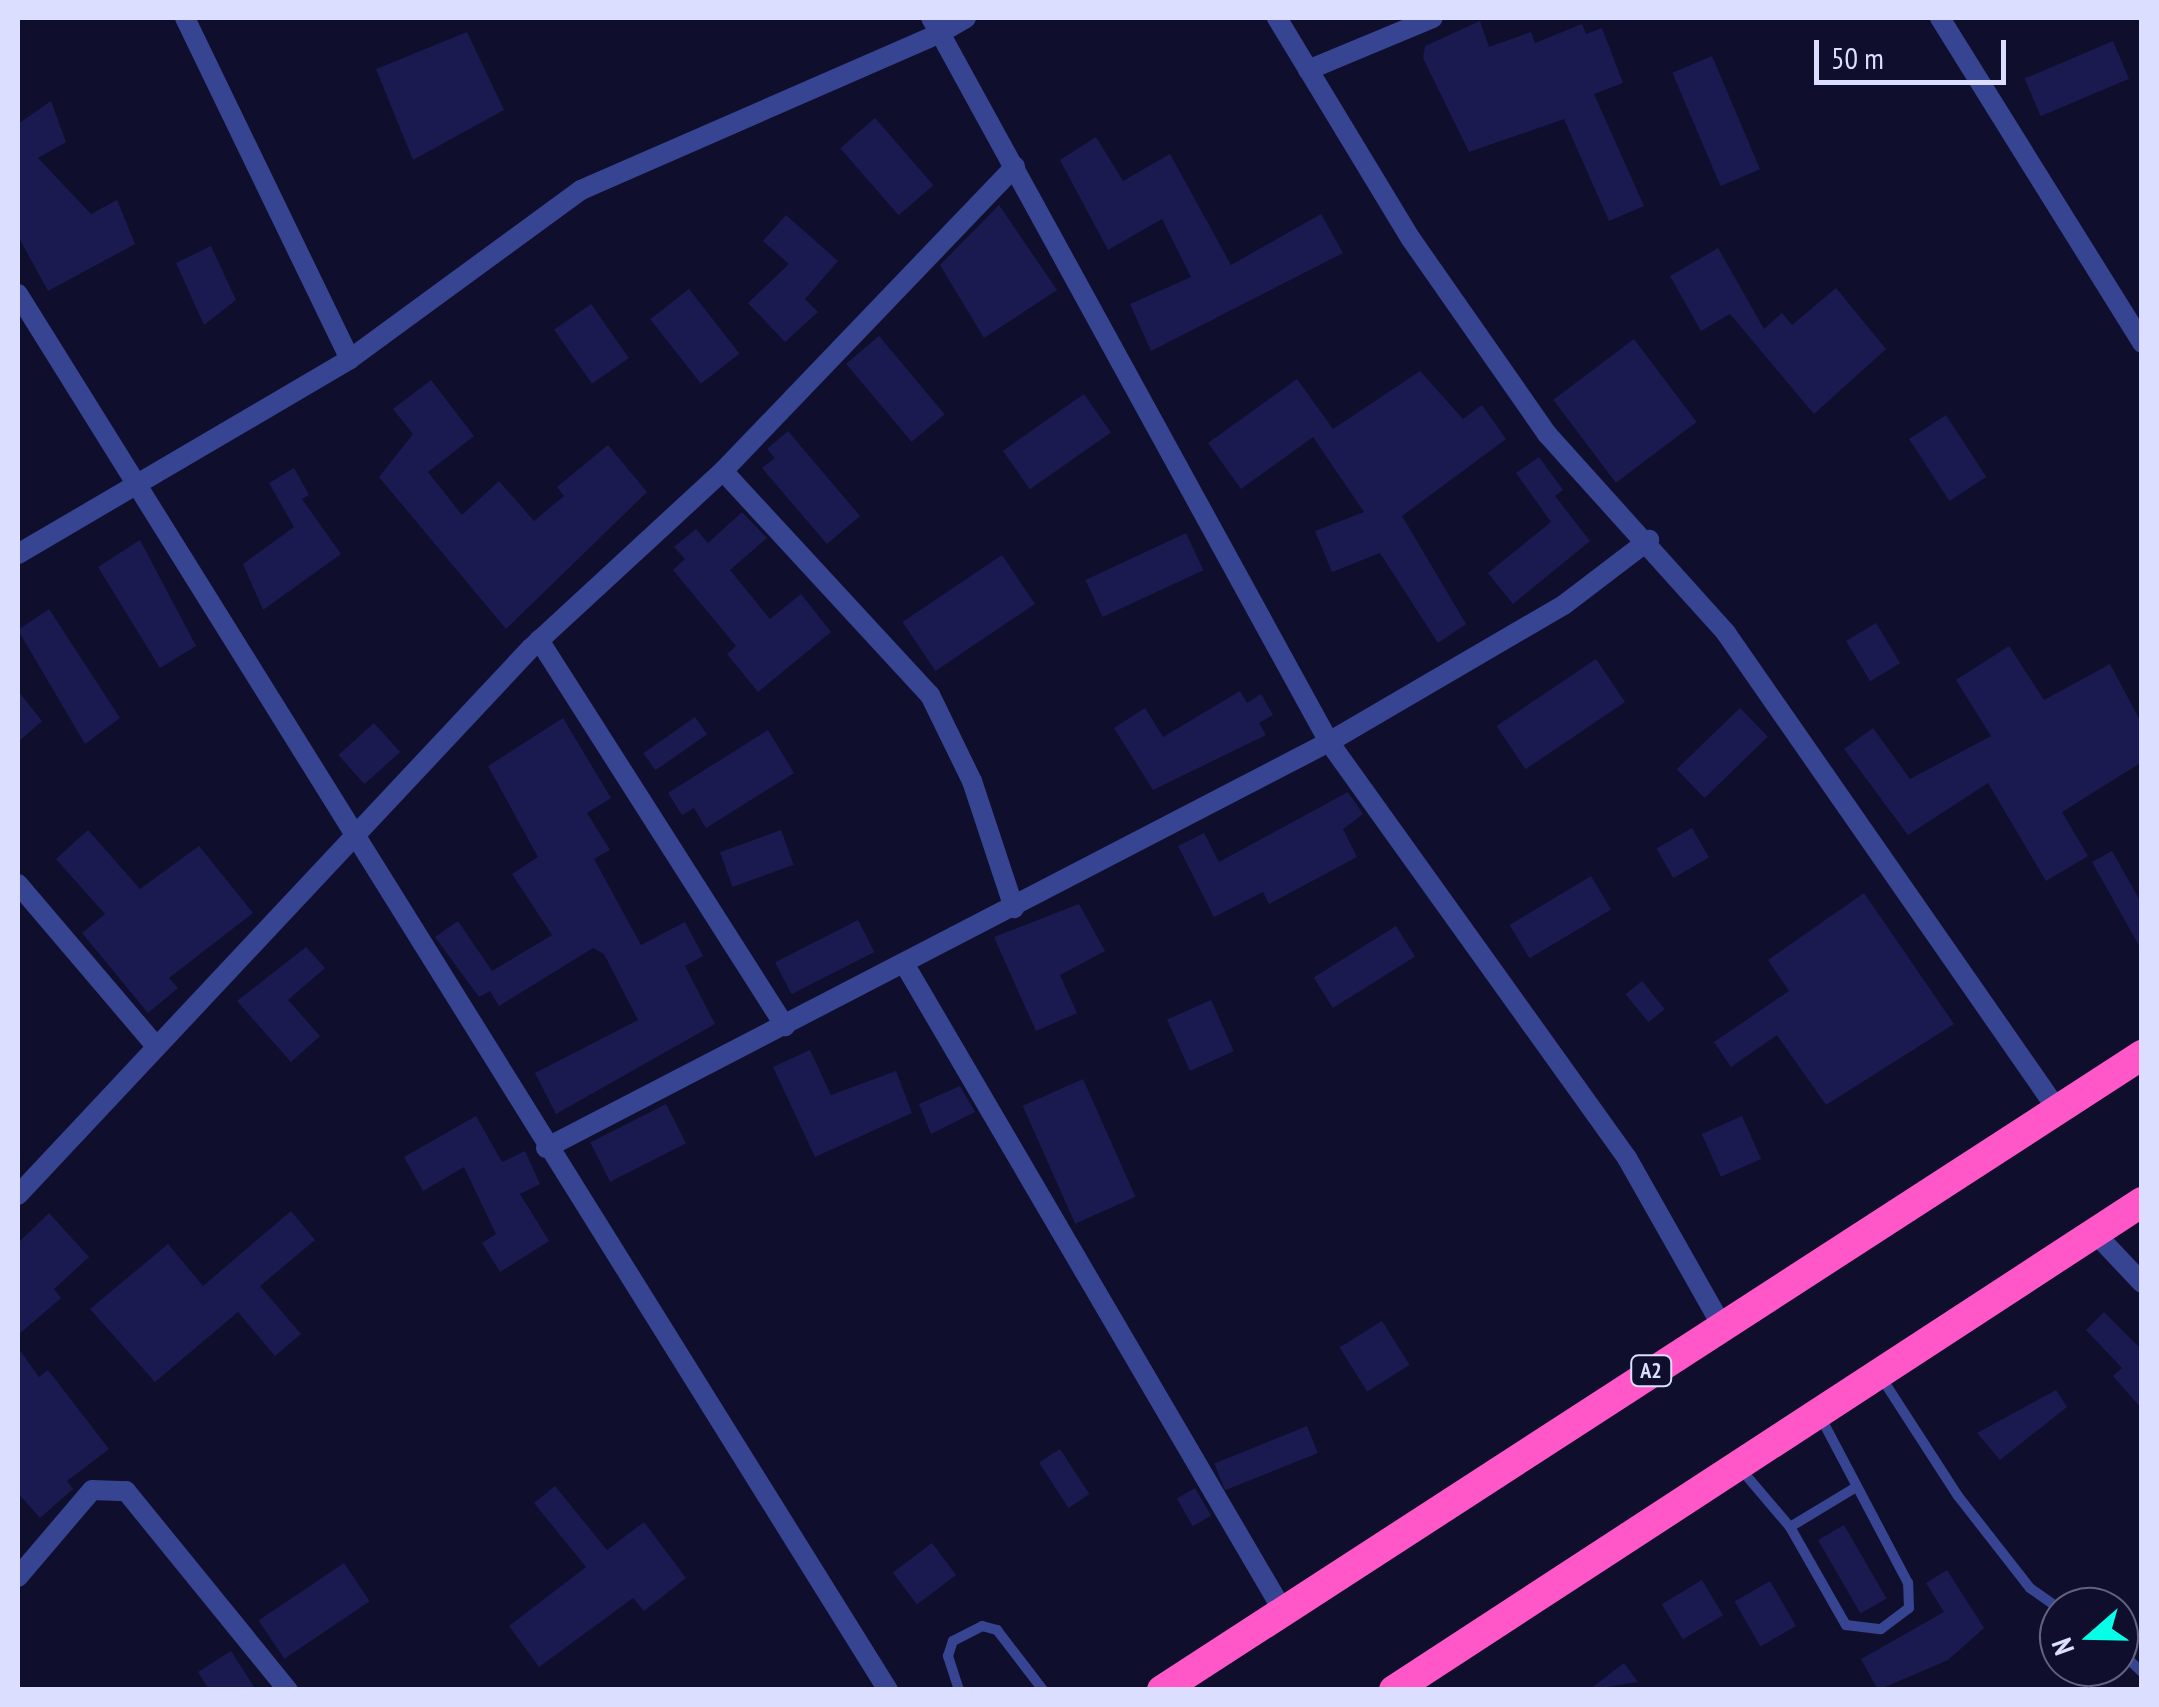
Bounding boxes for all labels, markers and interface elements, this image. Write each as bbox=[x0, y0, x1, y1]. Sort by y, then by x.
scale bar bbox=[1819, 20, 2012, 82]
text: 50 m bbox=[1831, 38, 1884, 77]
road number: A2 bbox=[1628, 1354, 1674, 1388]
north arrow bbox=[2039, 1587, 2139, 1687]
text: N bbox=[2042, 1633, 2082, 1660]

